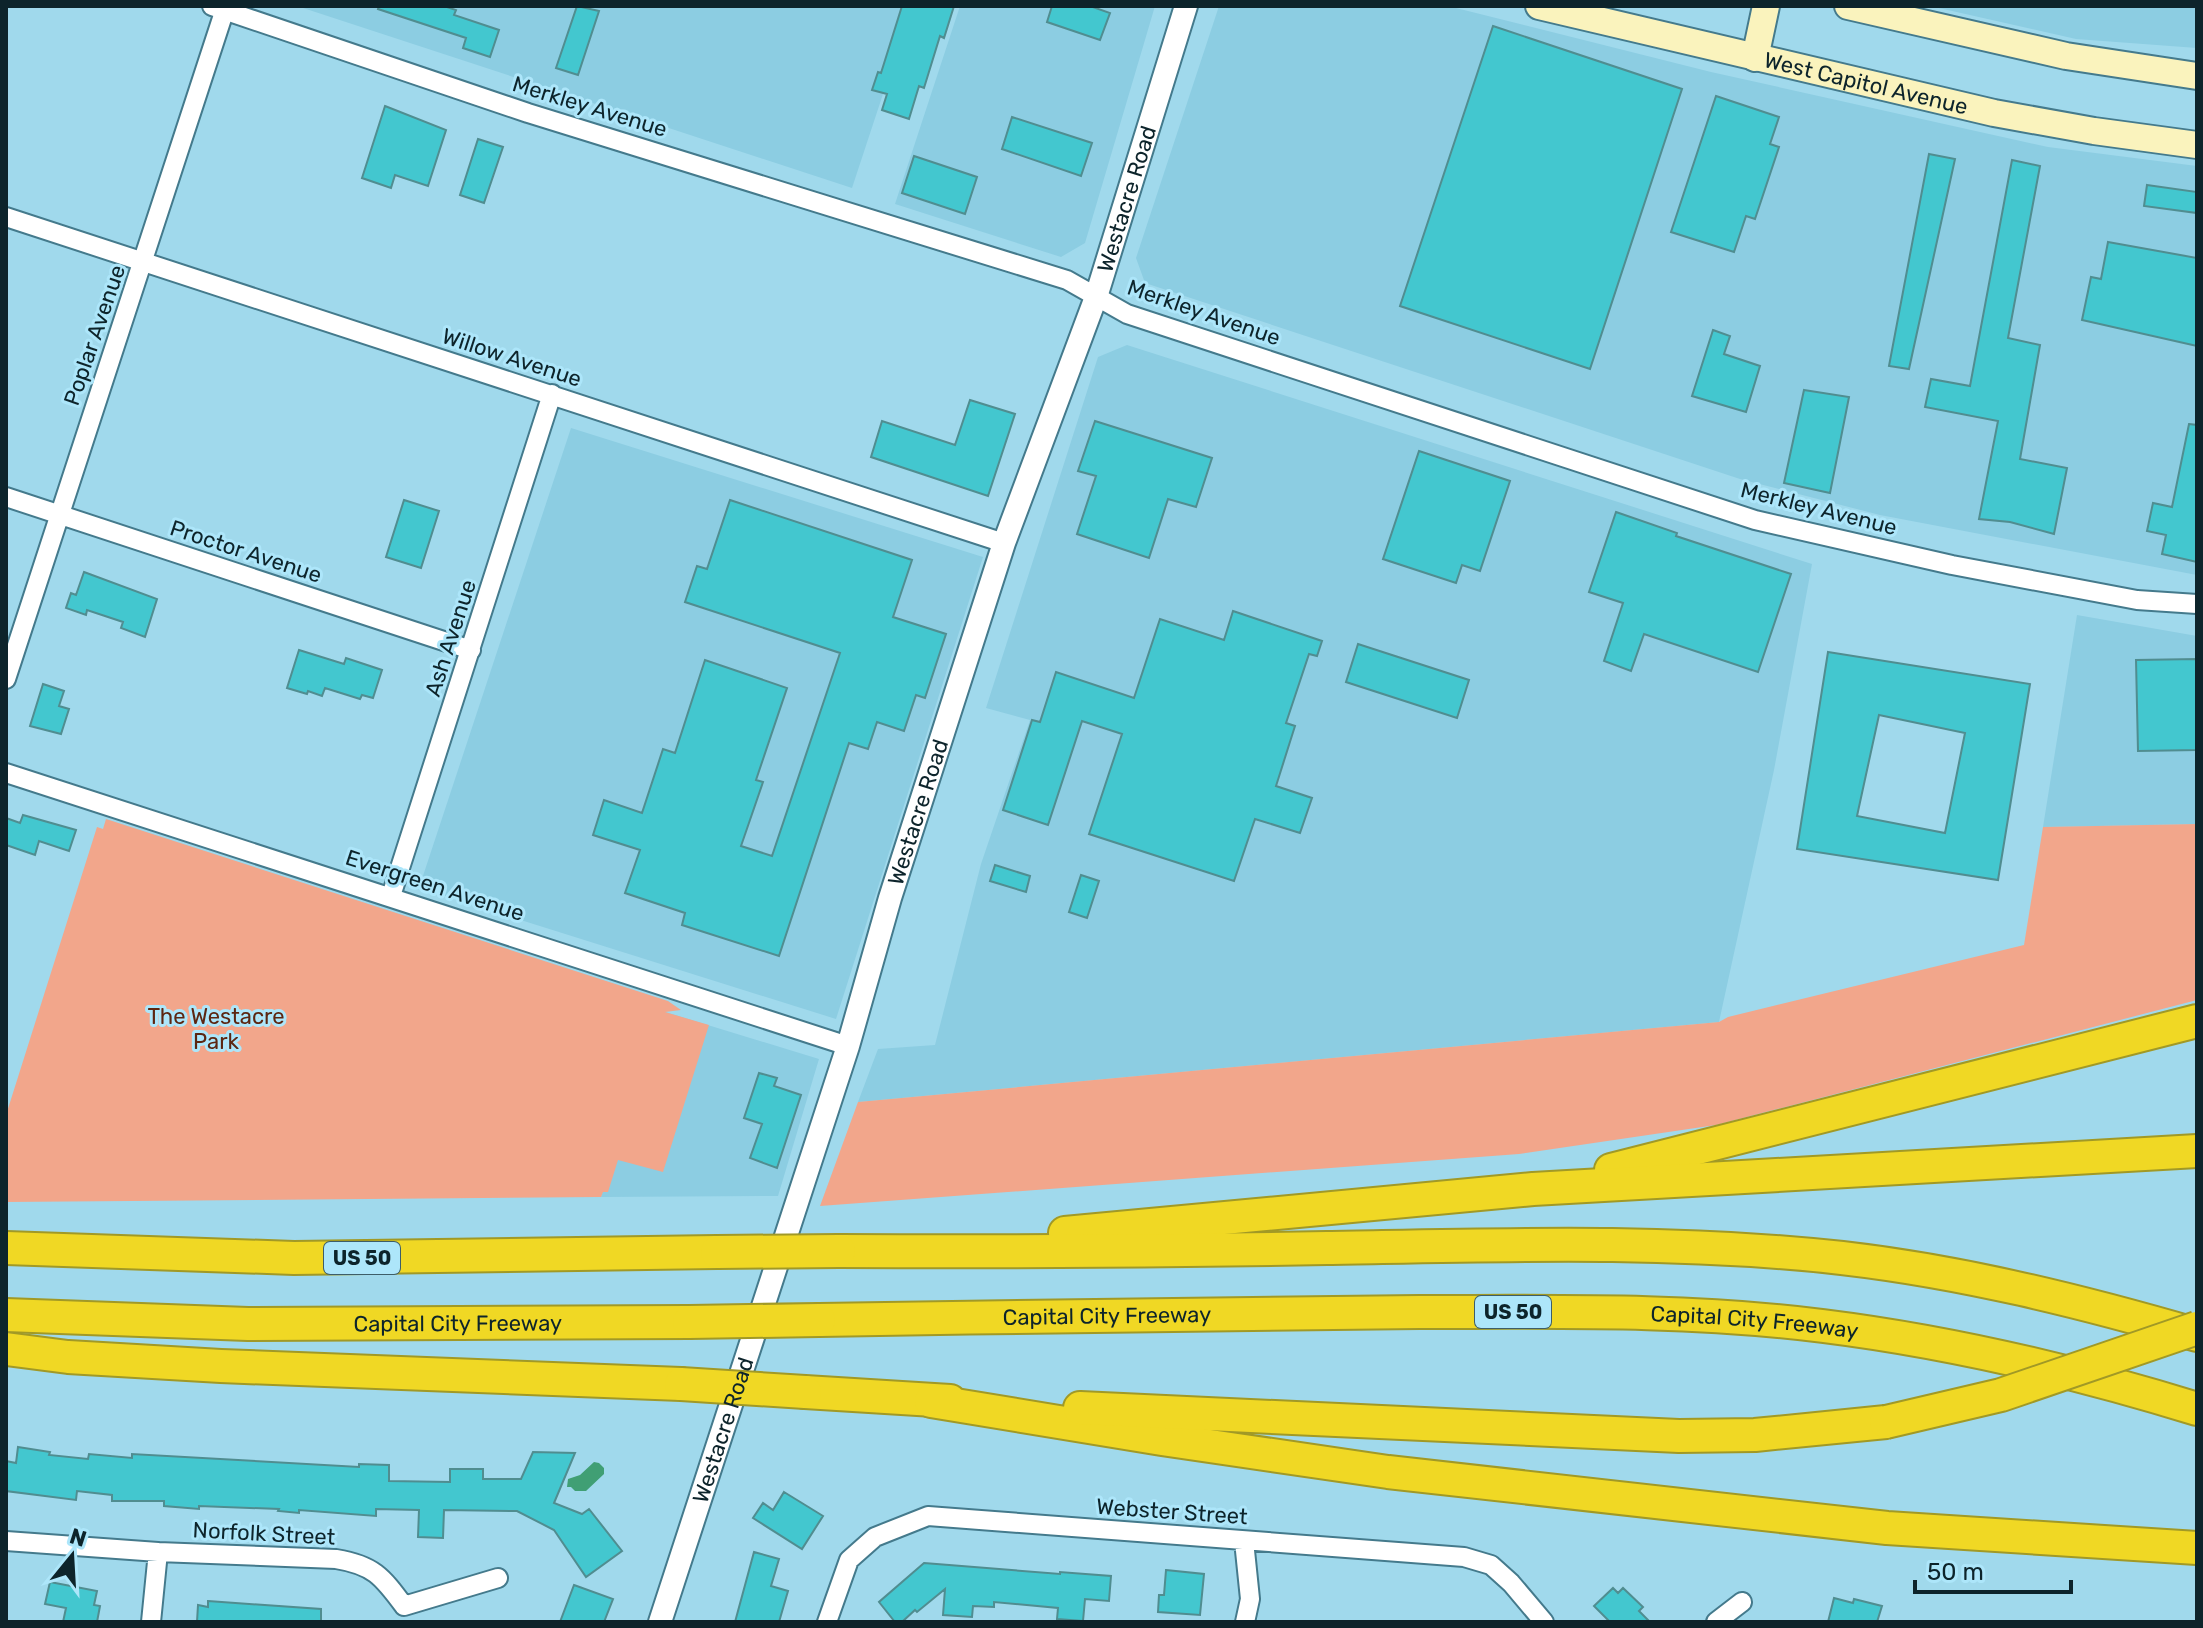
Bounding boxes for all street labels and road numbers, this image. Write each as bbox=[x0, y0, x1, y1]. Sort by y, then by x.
street label: West Capitol Avenue bbox=[1761, 46, 1971, 120]
street label: Merkley Avenue bbox=[509, 70, 670, 143]
street label: Westacre Road bbox=[1092, 123, 1162, 275]
street label: Poplar Avenue bbox=[58, 261, 131, 409]
street label: Merkley Avenue bbox=[1124, 274, 1284, 351]
street label: Willow Avenue bbox=[439, 322, 585, 393]
street label: Merkley Avenue bbox=[1738, 476, 1900, 541]
street label: Proctor Avenue bbox=[167, 514, 325, 589]
street label: Ash Avenue bbox=[419, 576, 482, 700]
street label: Westacre Road bbox=[882, 736, 954, 889]
street label: Evergreen Avenue bbox=[342, 844, 528, 927]
road number: US 50 bbox=[324, 1242, 400, 1274]
road number: US 50 bbox=[1475, 1296, 1551, 1328]
street label: Capital City Freeway bbox=[1650, 1300, 1860, 1345]
street label: Capital City Freeway bbox=[1002, 1301, 1212, 1331]
street label: Capital City Freeway bbox=[353, 1310, 562, 1338]
street label: Westacre Road bbox=[687, 1354, 760, 1506]
street label: Webster Street bbox=[1095, 1493, 1249, 1530]
street label: Norfolk Street bbox=[192, 1516, 336, 1551]

